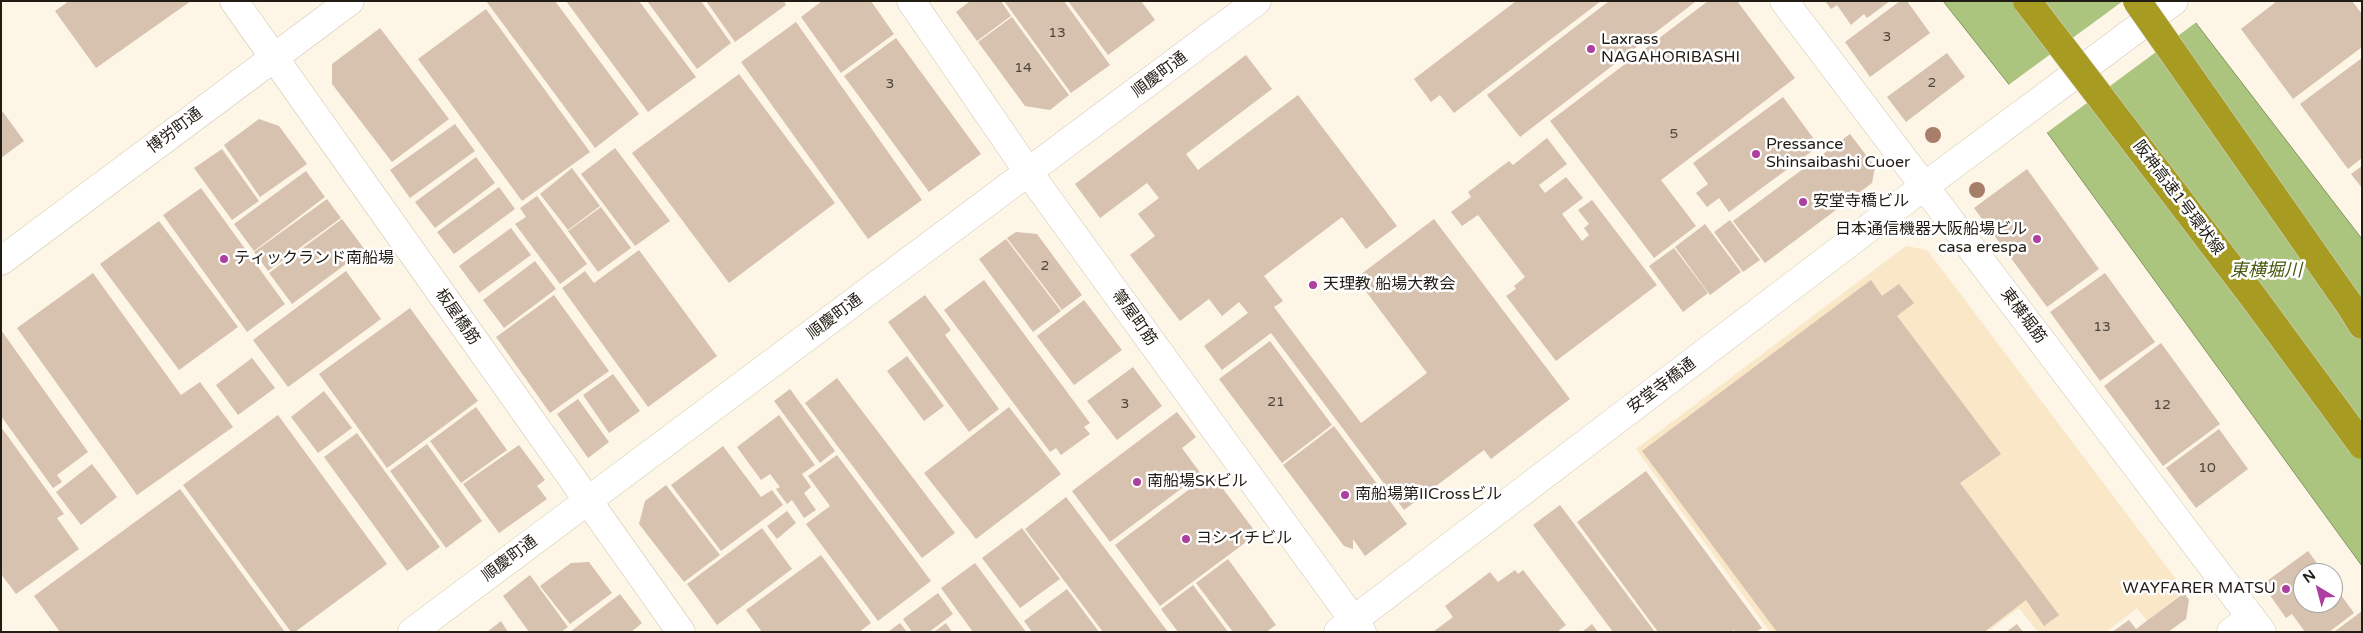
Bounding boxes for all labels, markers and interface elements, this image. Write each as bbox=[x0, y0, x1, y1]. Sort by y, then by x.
house number: 13 bbox=[1048, 25, 1066, 41]
house number: 3 bbox=[1883, 29, 1891, 45]
place label: Laxrass NAGAHORIBASHI bbox=[1601, 30, 1740, 68]
marker: Laxrass NAGAHORIBASHI bbox=[1585, 43, 1597, 55]
street label: 順慶町通 bbox=[1129, 48, 1191, 102]
house number: 14 bbox=[1014, 60, 1032, 76]
house number: 2 bbox=[1928, 75, 1936, 91]
house number: 3 bbox=[886, 76, 894, 92]
street label: 博労町通 bbox=[144, 104, 206, 158]
house number: 5 bbox=[1670, 126, 1678, 142]
place label: Pressance Shinsaibashi Cuoer bbox=[1766, 135, 1910, 173]
street label: 阪神高速1号環状線 bbox=[2129, 137, 2227, 259]
marker: Pressance Shinsaibashi Cuoer bbox=[1750, 148, 1762, 160]
place label: 安堂寺橋ビル bbox=[1813, 192, 1909, 212]
marker: 安堂寺橋ビル bbox=[1797, 196, 1809, 208]
place label: 日本通信機器大阪船場ビル casa erespa bbox=[1835, 220, 2027, 258]
marker: 日本通信機器大阪船場ビル casa erespa bbox=[2031, 233, 2043, 245]
place label: ティックランド南船場 bbox=[234, 249, 394, 269]
marker: ティックランド南船場 bbox=[218, 253, 230, 265]
house number: 2 bbox=[1041, 258, 1049, 274]
water label: 東横堀川 bbox=[2230, 260, 2302, 282]
place label: 天理教 船場大教会 bbox=[1323, 275, 1455, 295]
marker: 天理教 船場大教会 bbox=[1307, 279, 1319, 291]
street label: 板屋橋筋 bbox=[431, 285, 483, 349]
street label: 東横堀筋 bbox=[1996, 285, 2050, 347]
street label: 箒屋町筋 bbox=[1107, 286, 1161, 350]
street label: 順慶町通 bbox=[804, 290, 866, 344]
house number: 13 bbox=[2093, 319, 2111, 335]
street label: 安堂寺橋通 bbox=[1624, 354, 1700, 418]
house number: 21 bbox=[1267, 394, 1285, 410]
house number: 3 bbox=[1121, 396, 1129, 412]
house number: 12 bbox=[2153, 397, 2171, 413]
house number: 10 bbox=[2198, 460, 2216, 476]
place label: 南船場SKビル bbox=[1147, 472, 1248, 492]
marker: 南船場SKビル bbox=[1131, 476, 1143, 488]
place label: 南船場第IICrossビル bbox=[1355, 485, 1502, 505]
marker: 南船場第IICrossビル bbox=[1339, 489, 1351, 501]
place label: ヨシイチビル bbox=[1196, 529, 1292, 549]
street label: 順慶町通 bbox=[479, 532, 541, 586]
marker: ヨシイチビル bbox=[1180, 533, 1192, 545]
north arrow bbox=[2293, 563, 2343, 613]
text: N bbox=[2300, 566, 2319, 587]
place label: WAYFARER MATSU bbox=[2123, 579, 2276, 599]
marker: WAYFARER MATSU bbox=[2280, 583, 2292, 595]

